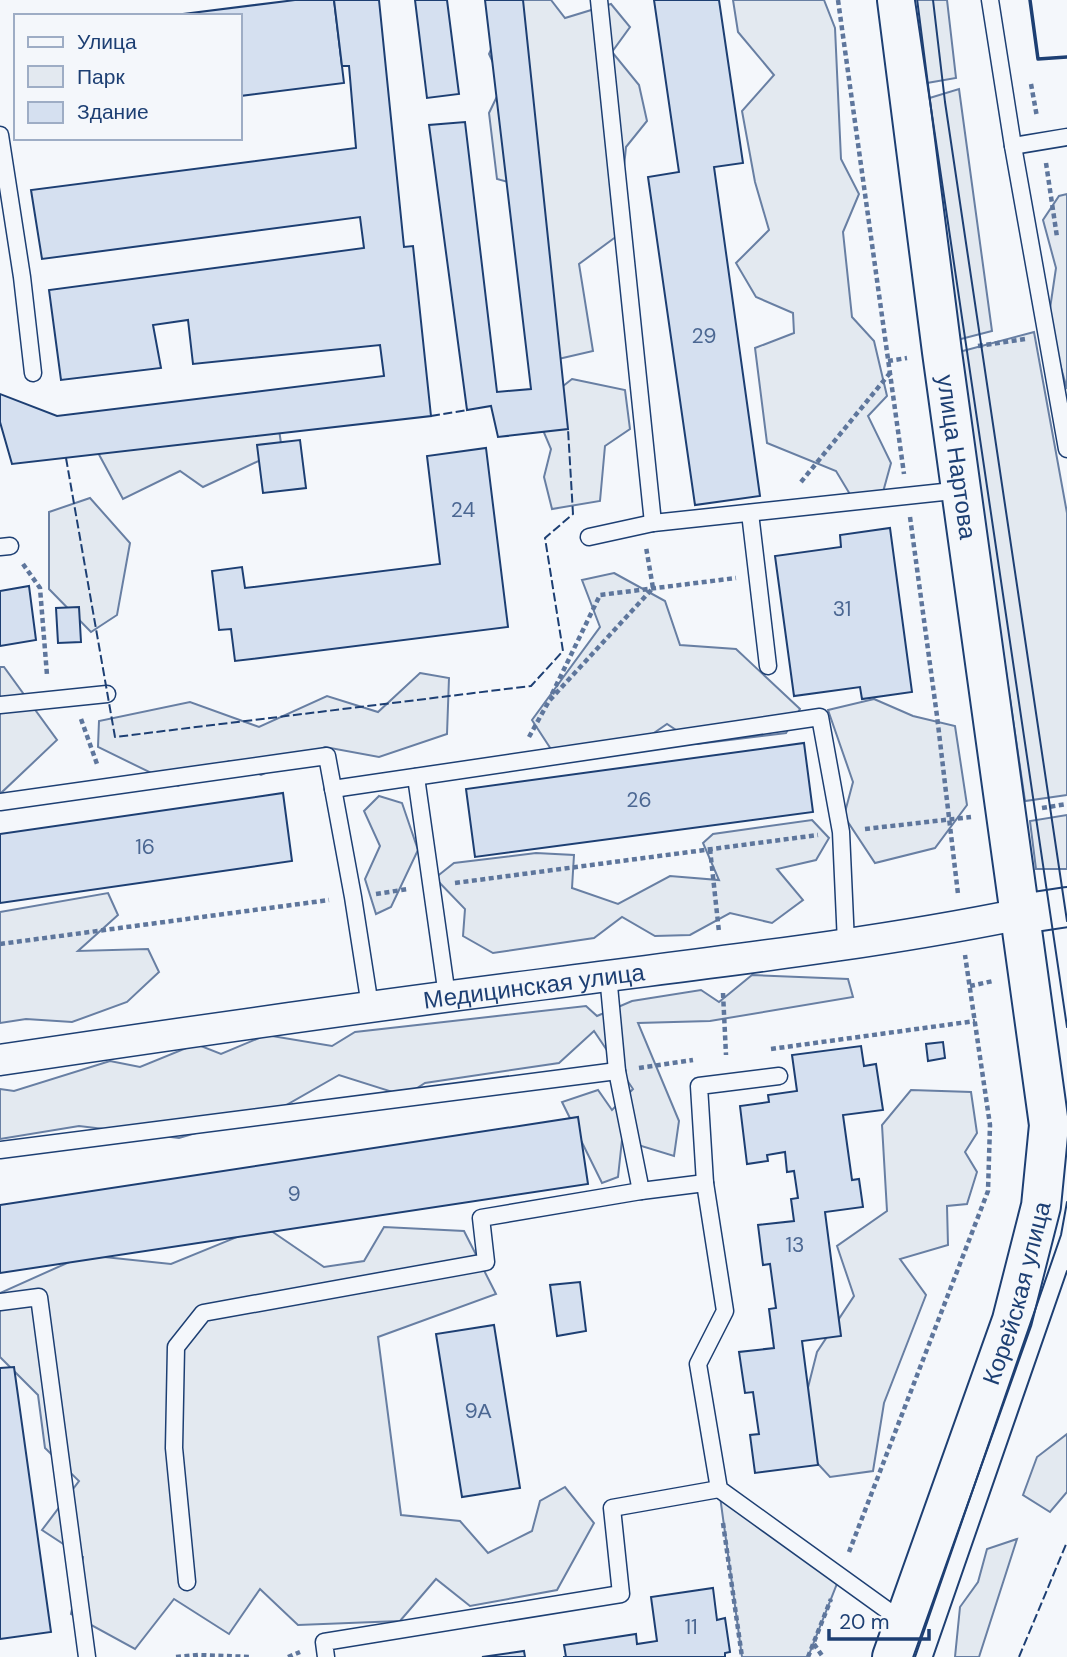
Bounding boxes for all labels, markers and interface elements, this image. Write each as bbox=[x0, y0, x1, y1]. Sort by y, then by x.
legend bbox=[14, 14, 242, 140]
text: Улица bbox=[77, 28, 137, 56]
text: Парк bbox=[77, 63, 125, 91]
text: Здание bbox=[77, 98, 149, 126]
house number: 29 bbox=[691, 322, 717, 350]
street label: улица Нартова bbox=[930, 373, 984, 542]
house number: 24 bbox=[451, 496, 475, 524]
house number: 31 bbox=[833, 595, 851, 623]
house number: 26 bbox=[626, 786, 652, 814]
house number: 16 bbox=[135, 833, 155, 861]
street label: Медицинская улица bbox=[421, 956, 647, 1015]
house number: 9 bbox=[287, 1180, 301, 1208]
street label: Корейская улица bbox=[975, 1197, 1057, 1389]
house number: 13 bbox=[786, 1231, 804, 1259]
house number: 9А bbox=[464, 1397, 492, 1425]
scale bar bbox=[829, 1598, 929, 1642]
text: 20 m bbox=[839, 1608, 890, 1636]
house number: 11 bbox=[684, 1613, 698, 1641]

